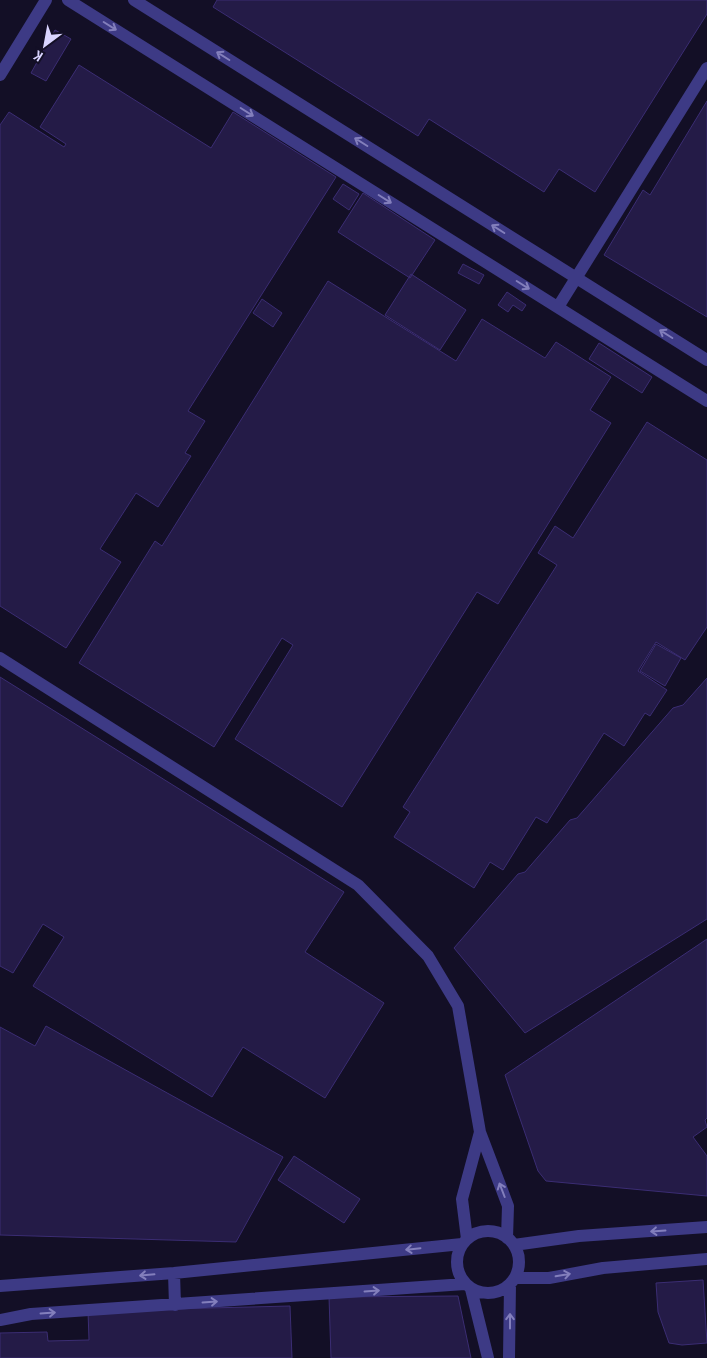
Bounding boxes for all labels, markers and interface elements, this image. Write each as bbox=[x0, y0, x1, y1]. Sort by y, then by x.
north arrow bbox=[20, 20, 70, 70]
one-way arrow bbox=[102, 21, 116, 31]
text: K bbox=[30, 46, 46, 66]
one-way arrow bbox=[217, 51, 231, 61]
one-way arrow bbox=[240, 108, 254, 118]
one-way arrow bbox=[354, 137, 368, 147]
one-way arrow bbox=[378, 193, 392, 204]
one-way arrow bbox=[492, 224, 506, 234]
one-way arrow bbox=[515, 280, 529, 290]
one-way arrow bbox=[659, 329, 673, 339]
one-way arrow bbox=[497, 1183, 506, 1199]
one-way arrow bbox=[651, 1226, 667, 1235]
one-way arrow bbox=[406, 1244, 422, 1253]
one-way arrow bbox=[555, 1270, 571, 1280]
one-way arrow bbox=[139, 1271, 155, 1280]
one-way arrow bbox=[364, 1287, 380, 1296]
one-way arrow bbox=[202, 1298, 218, 1307]
one-way arrow bbox=[40, 1308, 56, 1318]
one-way arrow bbox=[506, 1313, 515, 1329]

